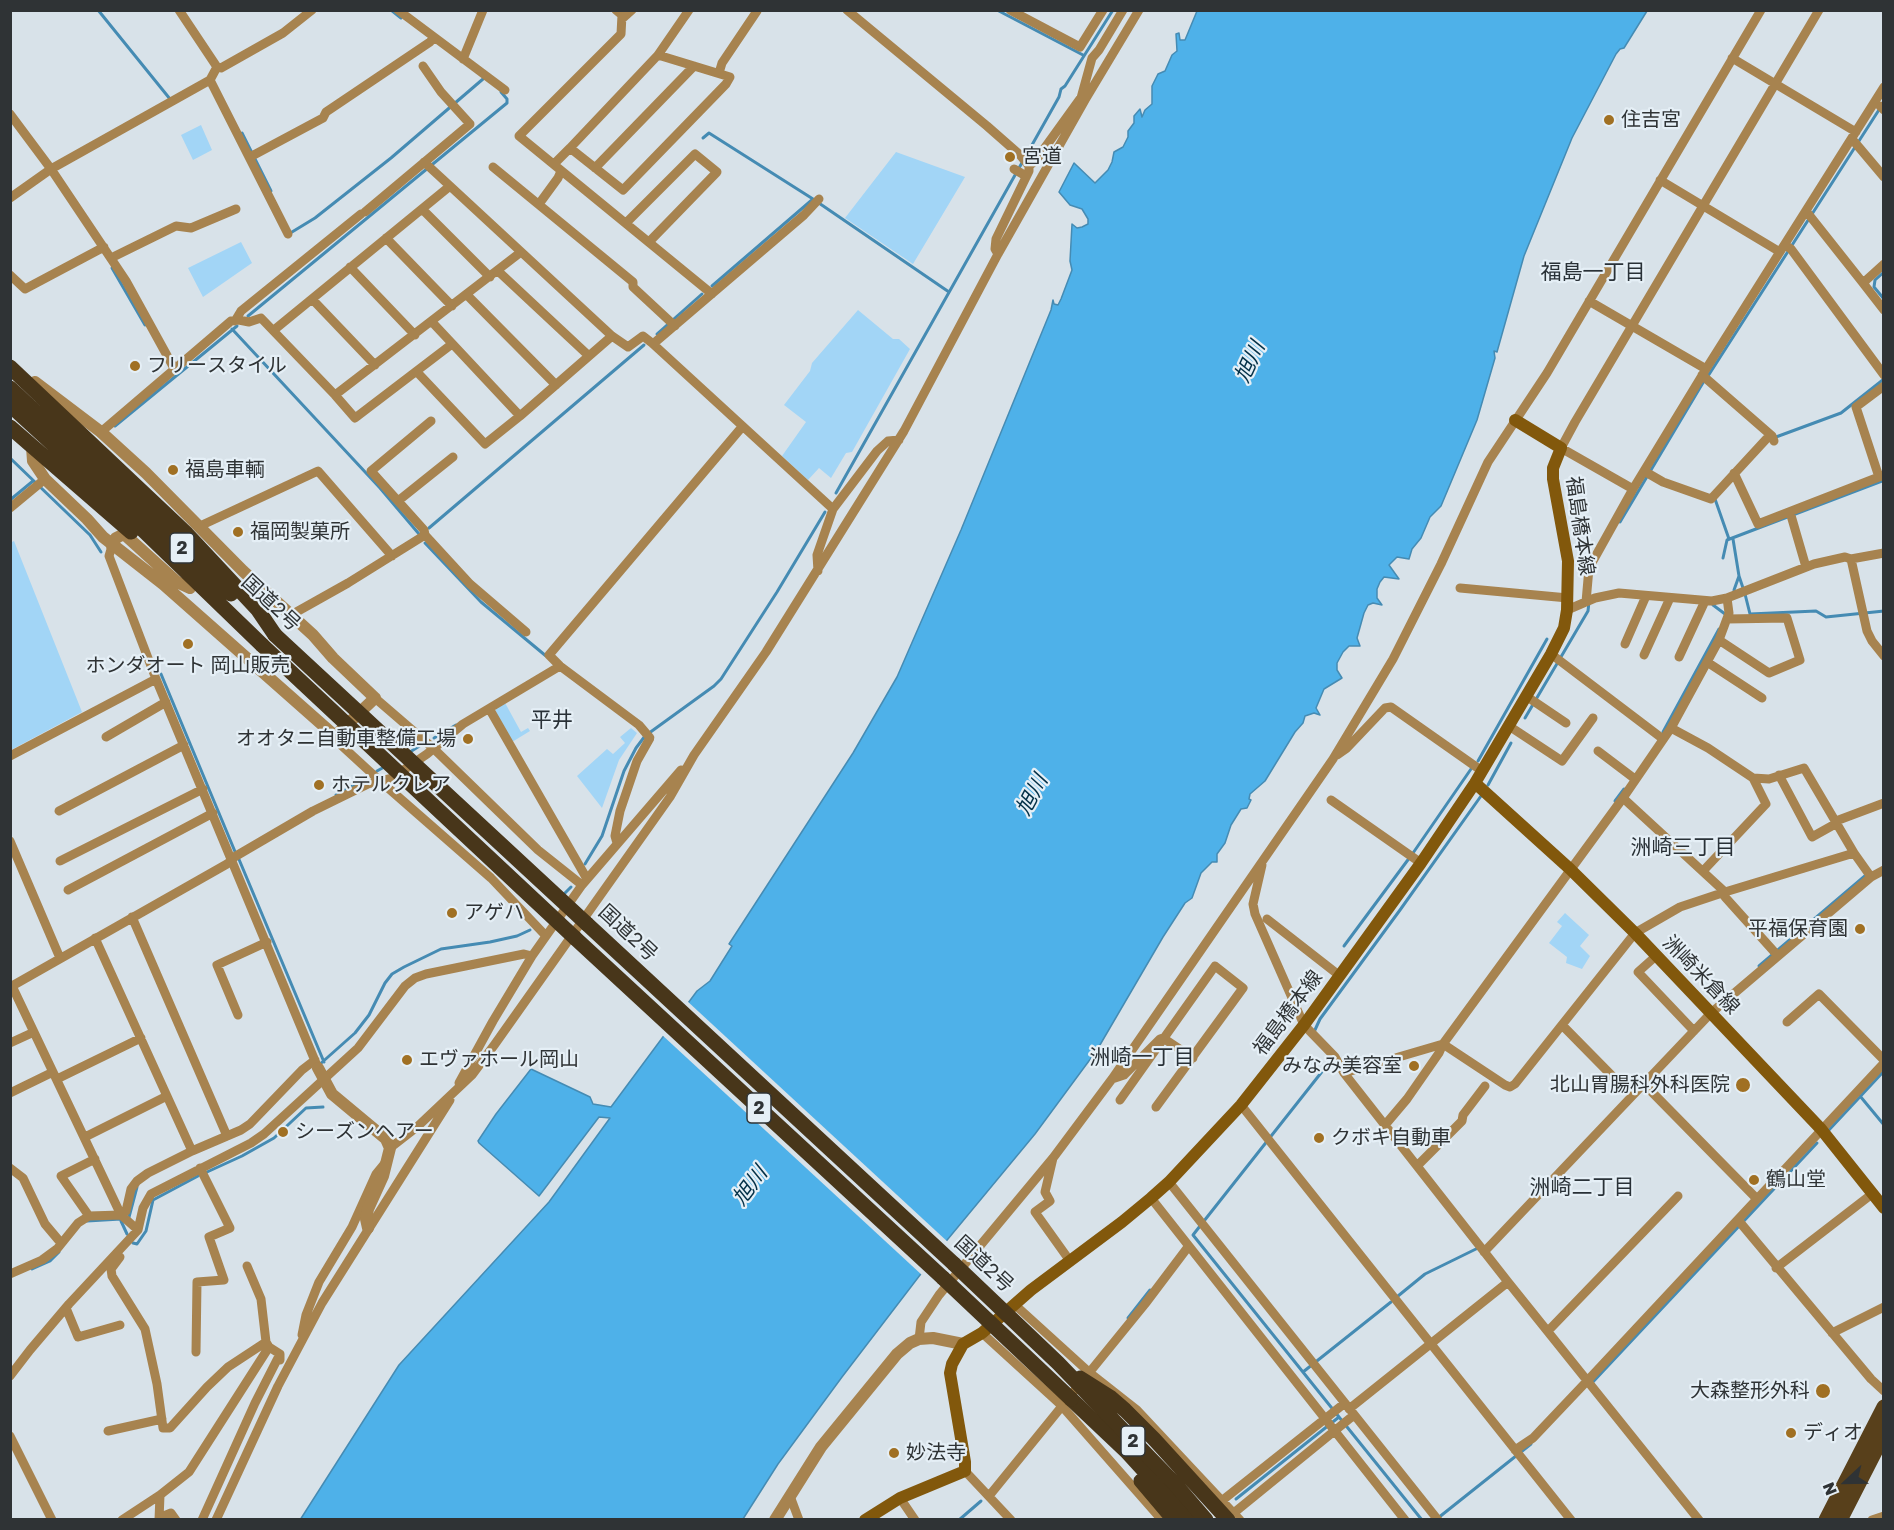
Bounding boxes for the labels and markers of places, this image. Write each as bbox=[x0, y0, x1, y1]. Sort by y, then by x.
place label: 住吉宮 bbox=[1621, 108, 1681, 132]
marker: 住吉宮 bbox=[1602, 113, 1616, 127]
place label: 宮道 bbox=[1022, 145, 1062, 169]
marker: 宮道 bbox=[1003, 150, 1017, 164]
place label: フリースタイル bbox=[147, 354, 287, 378]
marker: フリースタイル bbox=[128, 359, 142, 373]
place label: 福島車輌 bbox=[185, 458, 265, 482]
marker: 福島車輌 bbox=[166, 463, 180, 477]
place label: 福岡製菓所 bbox=[250, 520, 350, 544]
marker: 福岡製菓所 bbox=[231, 525, 245, 539]
marker: ホンダオート 岡山販売 bbox=[181, 637, 195, 651]
place label: ホンダオート 岡山販売 bbox=[86, 654, 290, 678]
place label: オオタニ自動車整備工場 bbox=[236, 727, 456, 751]
marker: オオタニ自動車整備工場 bbox=[461, 732, 475, 746]
place label: ホテルクレア bbox=[331, 773, 451, 797]
marker: ホテルクレア bbox=[312, 778, 326, 792]
place label: アゲハ bbox=[464, 901, 524, 925]
marker: アゲハ bbox=[445, 906, 459, 920]
place label: 平福保育園 bbox=[1748, 917, 1848, 941]
marker: 平福保育園 bbox=[1853, 922, 1867, 936]
place label: エヴァホール岡山 bbox=[419, 1048, 579, 1072]
marker: エヴァホール岡山 bbox=[400, 1053, 414, 1067]
place label: みなみ美容室 bbox=[1282, 1054, 1402, 1078]
marker: みなみ美容室 bbox=[1407, 1059, 1421, 1073]
place label: 北山胃腸科外科医院 bbox=[1550, 1073, 1730, 1097]
marker: 北山胃腸科外科医院 bbox=[1734, 1076, 1752, 1094]
place label: シーズンヘアー bbox=[295, 1120, 434, 1144]
marker: シーズンヘアー bbox=[276, 1125, 290, 1139]
place label: クボキ自動車 bbox=[1331, 1126, 1451, 1150]
marker: クボキ自動車 bbox=[1312, 1131, 1326, 1145]
place label: 鶴山堂 bbox=[1766, 1168, 1826, 1192]
marker: 鶴山堂 bbox=[1747, 1173, 1761, 1187]
place label: 大森整形外科 bbox=[1690, 1379, 1810, 1403]
marker: 大森整形外科 bbox=[1814, 1382, 1832, 1400]
place label: ディオ bbox=[1803, 1421, 1863, 1445]
marker: ディオ bbox=[1784, 1426, 1798, 1440]
place label: 妙法寺 bbox=[906, 1441, 966, 1465]
marker: 妙法寺 bbox=[887, 1446, 901, 1460]

